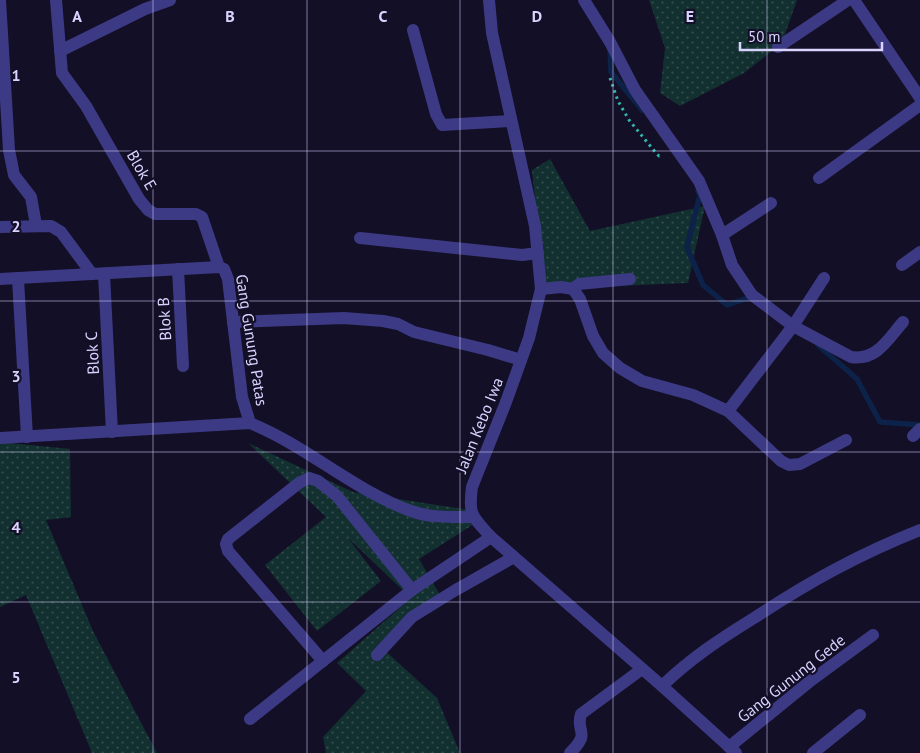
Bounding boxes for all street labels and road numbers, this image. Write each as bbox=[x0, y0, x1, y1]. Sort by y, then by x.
street label: Blok E bbox=[123, 147, 161, 193]
street label: Gang Gunung Patas bbox=[232, 273, 272, 408]
street label: Blok B bbox=[153, 297, 175, 341]
street label: Blok C bbox=[81, 331, 103, 375]
street label: Jalan Kebo Iwa bbox=[450, 374, 507, 477]
street label: Gang Gunung Gede bbox=[733, 630, 849, 726]

